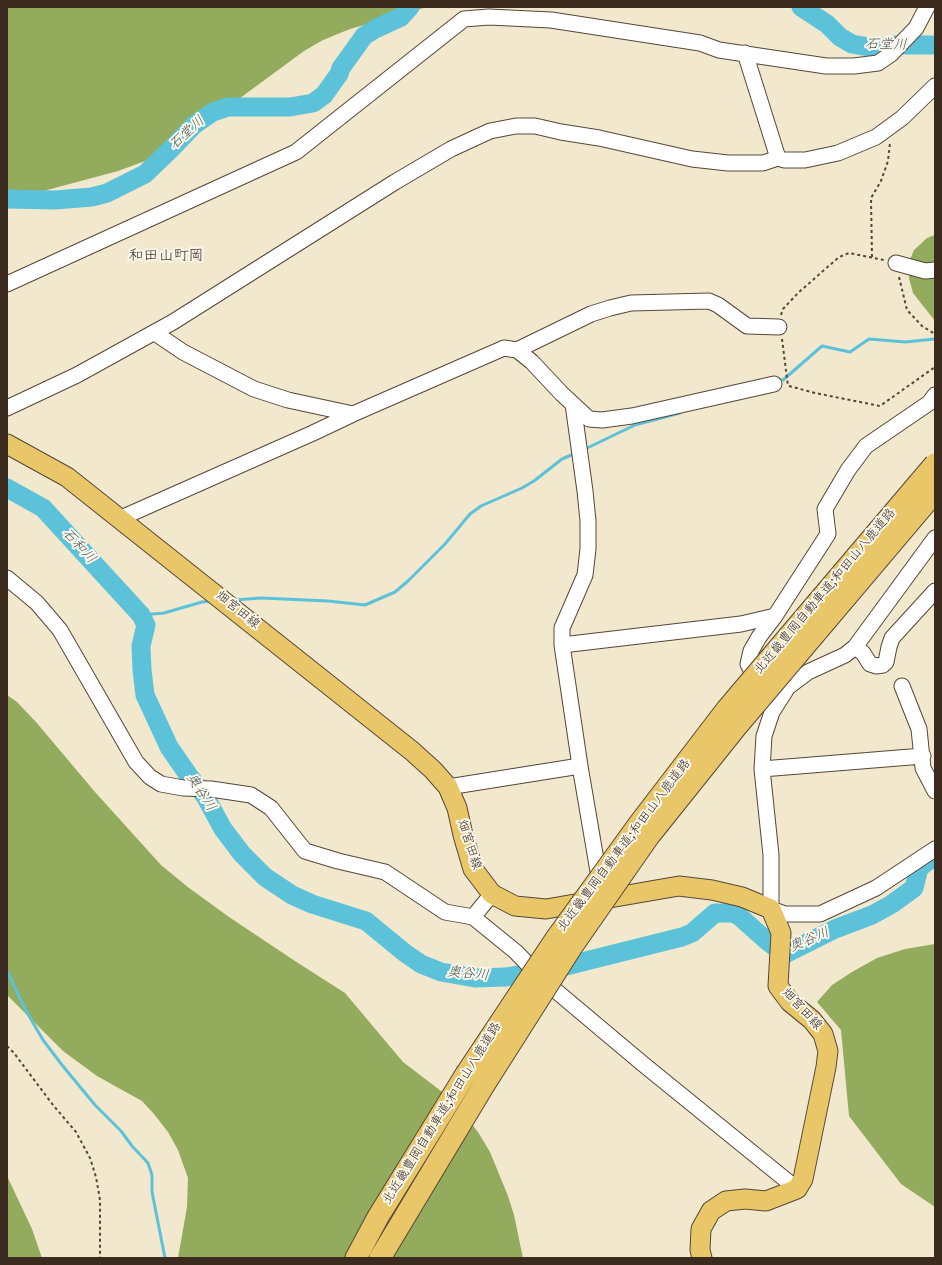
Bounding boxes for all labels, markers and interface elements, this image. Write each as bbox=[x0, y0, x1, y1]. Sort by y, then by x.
water label: 石堂川 bbox=[865, 37, 907, 55]
water label: 石堂川 bbox=[167, 114, 209, 154]
district label: 和田山町岡 bbox=[129, 248, 203, 266]
street label: 北近畿豊岡自動車道;和田山八鹿道路 bbox=[752, 506, 900, 678]
water label: 石和川 bbox=[58, 526, 98, 568]
street label: 畑宮田線 bbox=[212, 589, 262, 633]
street label: 北近畿豊岡自動車道;和田山八鹿道路 bbox=[555, 757, 695, 935]
water label: 奥谷川 bbox=[182, 771, 218, 815]
street label: 畑宮田線 bbox=[453, 818, 483, 872]
water label: 奥谷川 bbox=[787, 925, 833, 957]
water label: 奥谷川 bbox=[446, 964, 490, 986]
street label: 畑宮田線 bbox=[778, 986, 824, 1034]
street label: 北近畿豊岡自動車道;和田山八鹿道路 bbox=[380, 1020, 506, 1208]

